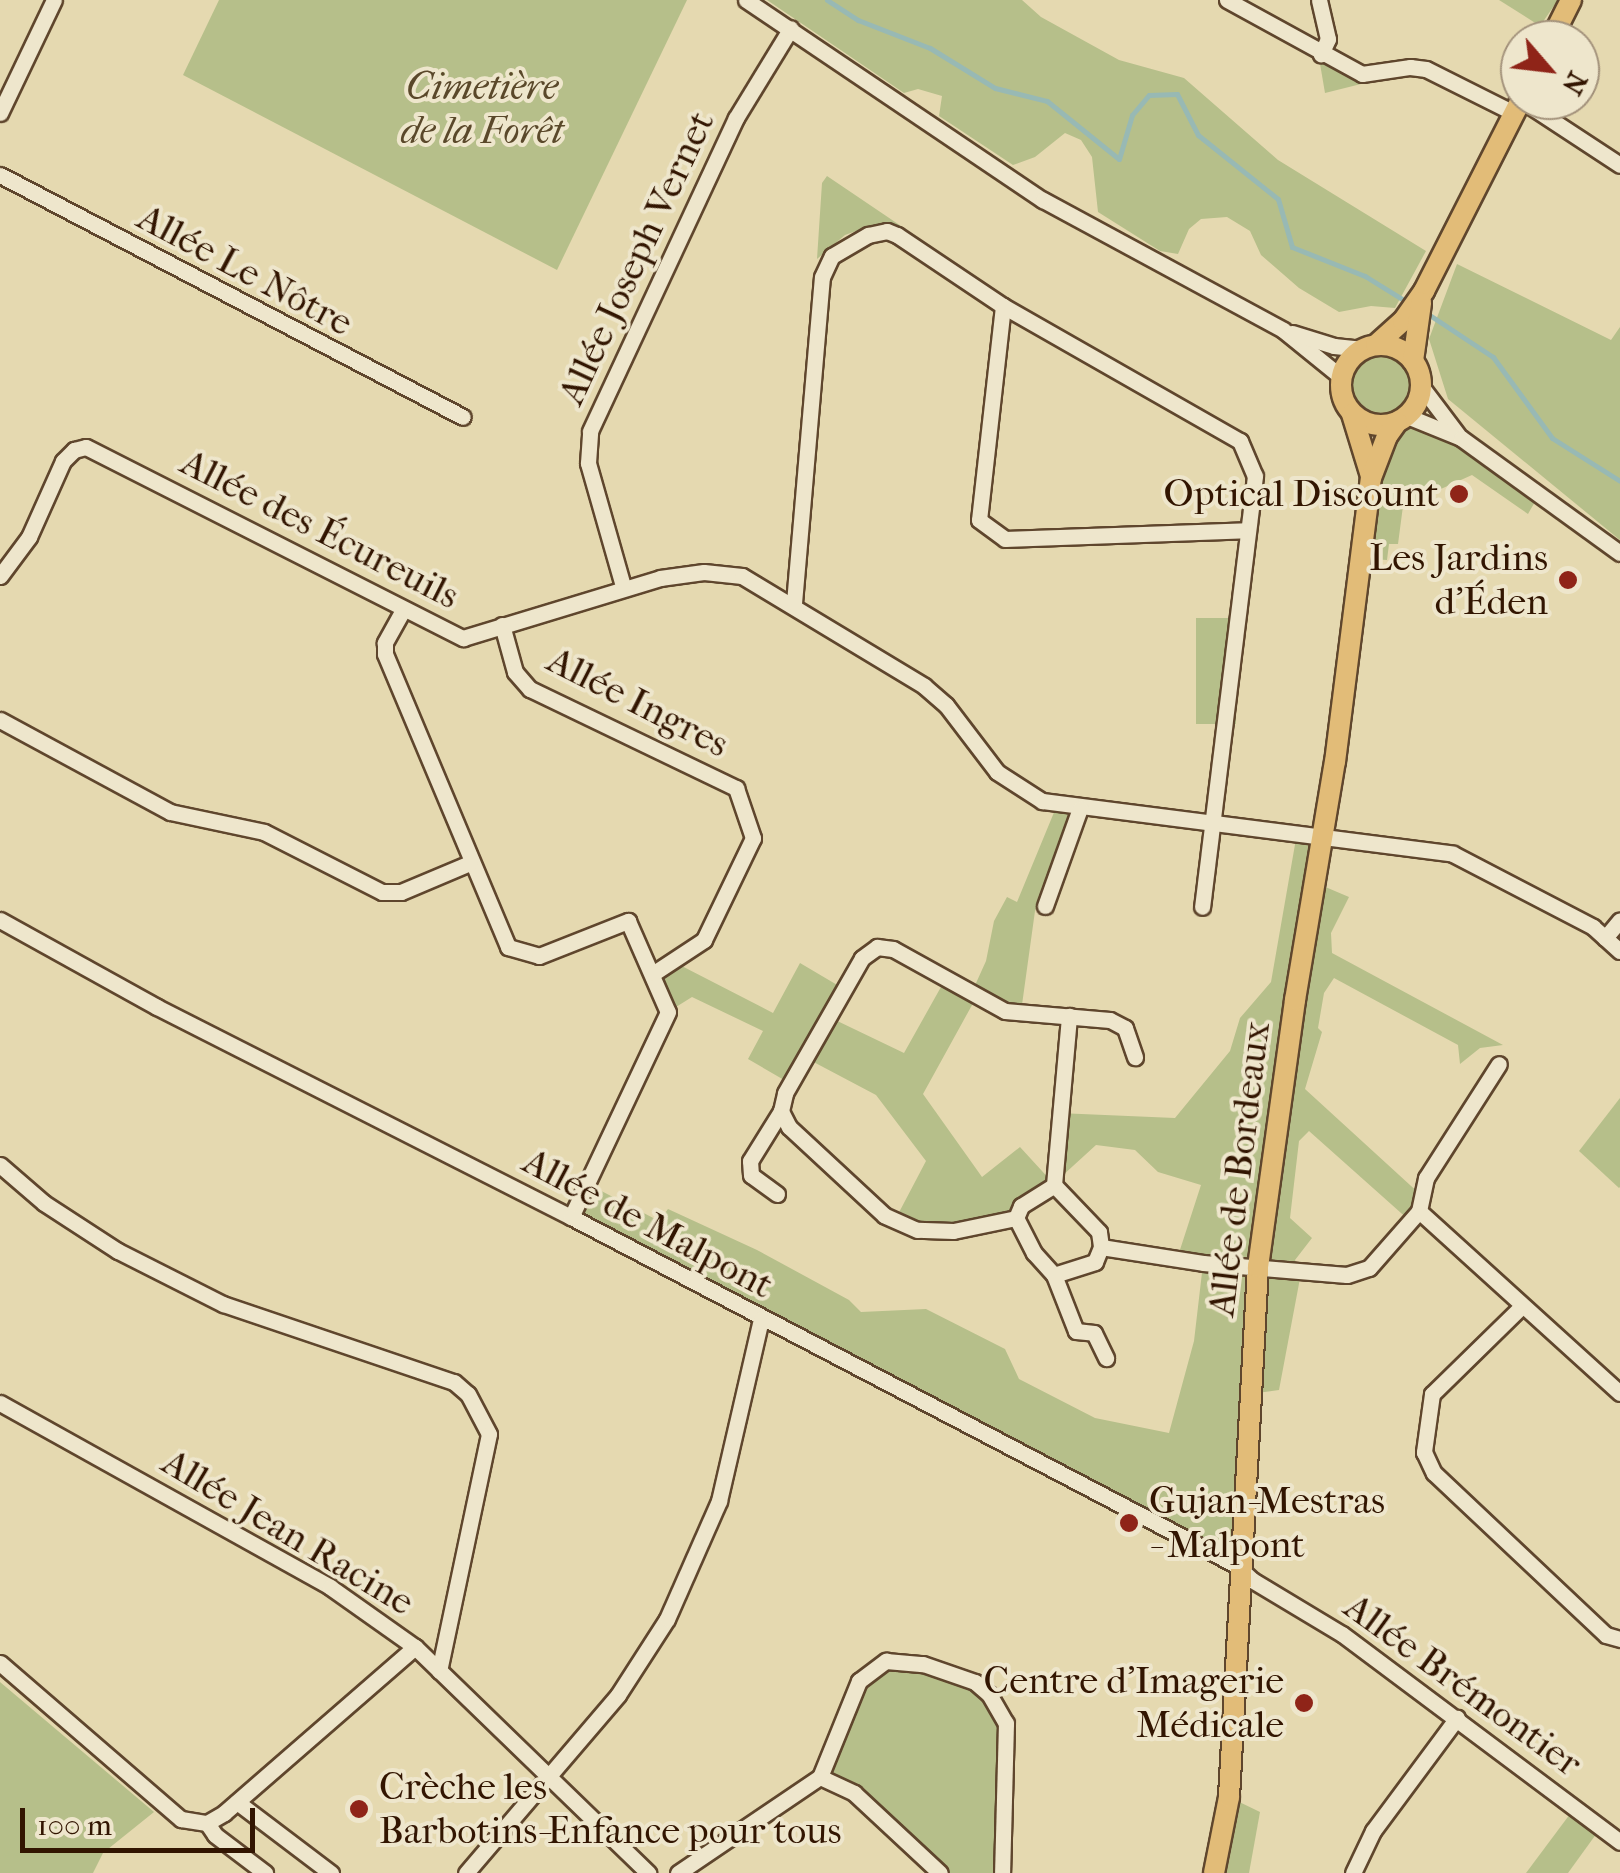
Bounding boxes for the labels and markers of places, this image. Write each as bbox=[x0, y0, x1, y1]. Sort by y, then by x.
place label: Optical Discount bbox=[1164, 471, 1439, 517]
marker: Optical Discount bbox=[1448, 483, 1470, 505]
place label: Les Jardins d'Éden bbox=[1369, 535, 1548, 624]
marker: Les Jardins d'Éden bbox=[1557, 569, 1579, 591]
place label: Gujan-Mestras - Malpont bbox=[1149, 1478, 1385, 1568]
marker: Gujan-Mestras - Malpont bbox=[1118, 1512, 1140, 1534]
place label: Centre d'Imagerie Médicale bbox=[984, 1658, 1284, 1748]
marker: Centre d'Imagerie Médicale bbox=[1293, 1692, 1315, 1714]
place label: Crèche les Barbotins-Enfance pour tous bbox=[379, 1764, 841, 1854]
marker: Crèche les Barbotins-Enfance pour tous bbox=[348, 1798, 370, 1820]

